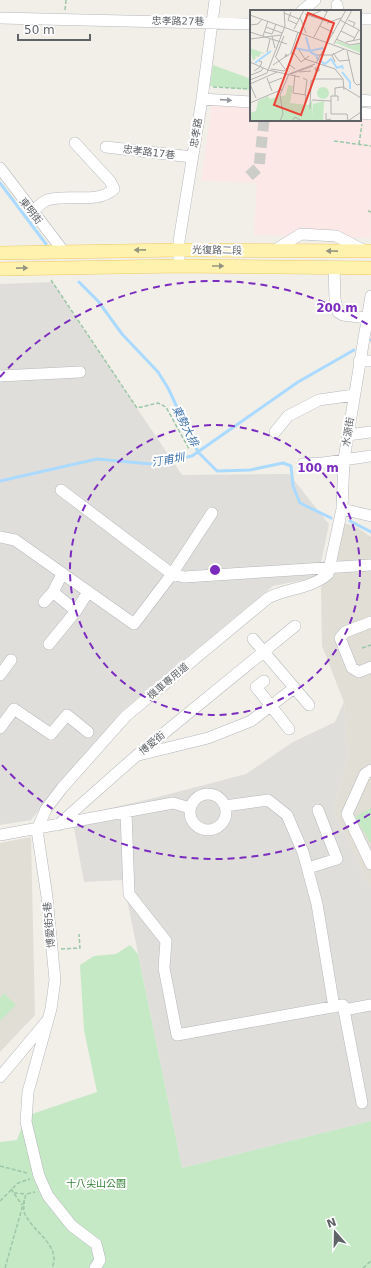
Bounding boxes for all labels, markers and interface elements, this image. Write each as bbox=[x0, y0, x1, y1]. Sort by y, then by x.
inset map bbox=[250, 10, 361, 121]
street label: 忠孝路27巷 bbox=[152, 15, 204, 27]
scale bar bbox=[18, 16, 90, 42]
text: 50 m bbox=[24, 23, 55, 37]
one-way arrow bbox=[220, 97, 232, 104]
street label: 忠孝路 bbox=[188, 117, 204, 149]
street label: 忠孝路17巷 bbox=[122, 143, 176, 161]
street label: 東明街 bbox=[17, 196, 45, 226]
street label: 光復路二段 bbox=[192, 244, 242, 256]
one-way arrow bbox=[133, 247, 146, 253]
one-way arrow bbox=[325, 248, 338, 254]
one-way arrow bbox=[212, 263, 225, 269]
one-way arrow bbox=[16, 265, 28, 272]
text: 200 m bbox=[316, 301, 358, 315]
water label: 東勢大排 bbox=[169, 403, 202, 450]
street label: 水源街 bbox=[340, 416, 356, 448]
water label: 汀甫圳 bbox=[151, 450, 187, 469]
text: 100 m bbox=[297, 461, 339, 475]
centre of rings bbox=[208, 563, 222, 577]
street label: 機車專用道 bbox=[145, 661, 191, 701]
street label: 博愛街 bbox=[137, 729, 167, 757]
street label: 博愛街5巷 bbox=[42, 901, 56, 949]
park label: 十八尖山公園 bbox=[66, 1178, 126, 1189]
north arrow bbox=[315, 1212, 355, 1252]
text: N bbox=[325, 1215, 338, 1231]

